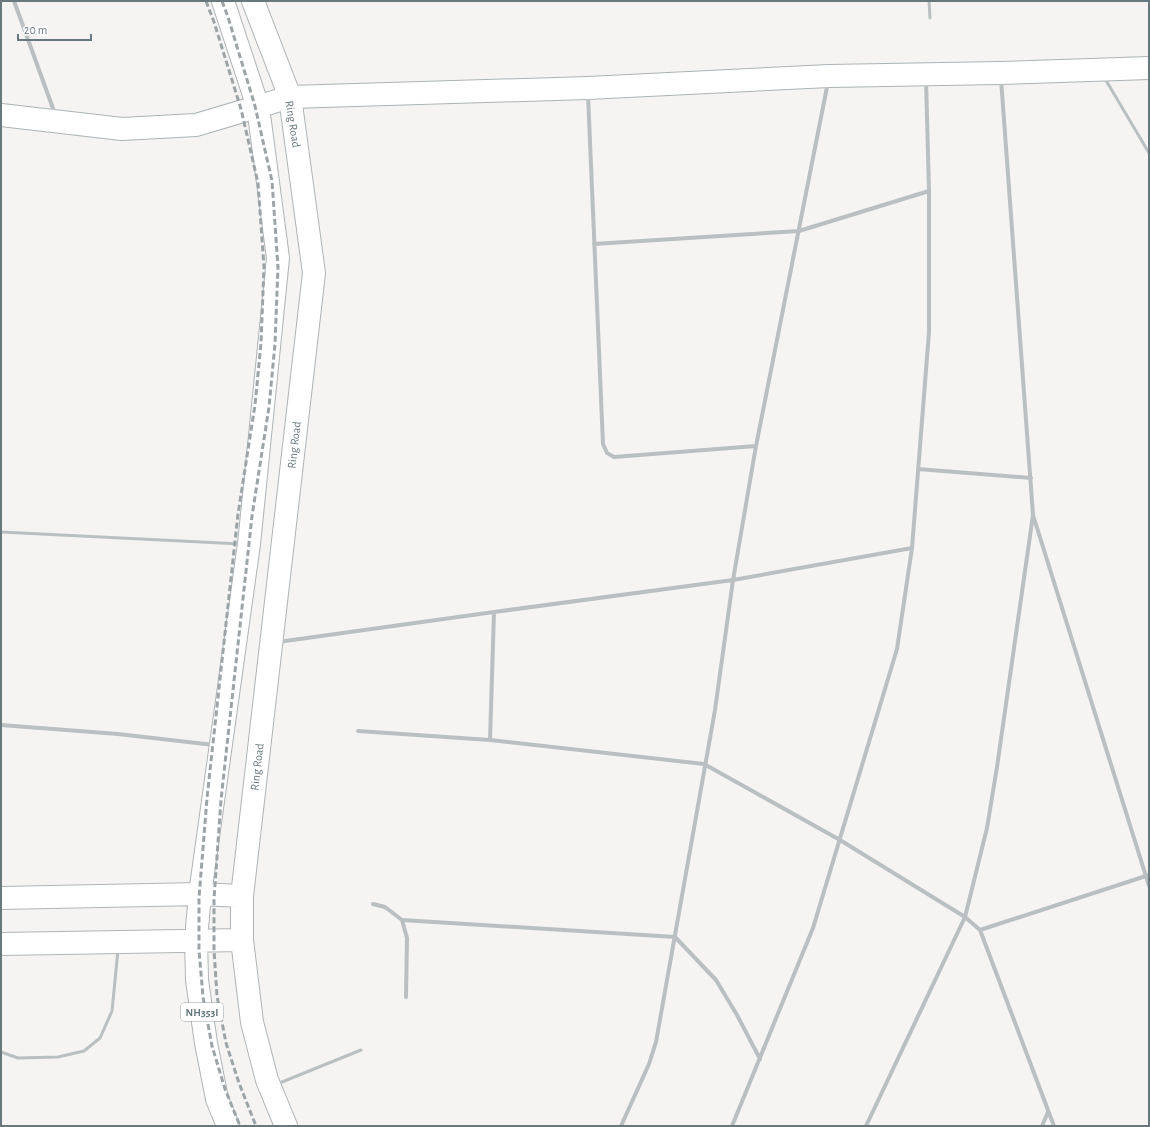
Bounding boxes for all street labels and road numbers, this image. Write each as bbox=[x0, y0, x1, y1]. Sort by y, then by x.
street label: Ring Road bbox=[283, 100, 303, 148]
street label: Ring Road bbox=[285, 421, 303, 469]
street label: Ring Road bbox=[248, 743, 266, 791]
road number: NH353I bbox=[181, 1003, 223, 1021]

